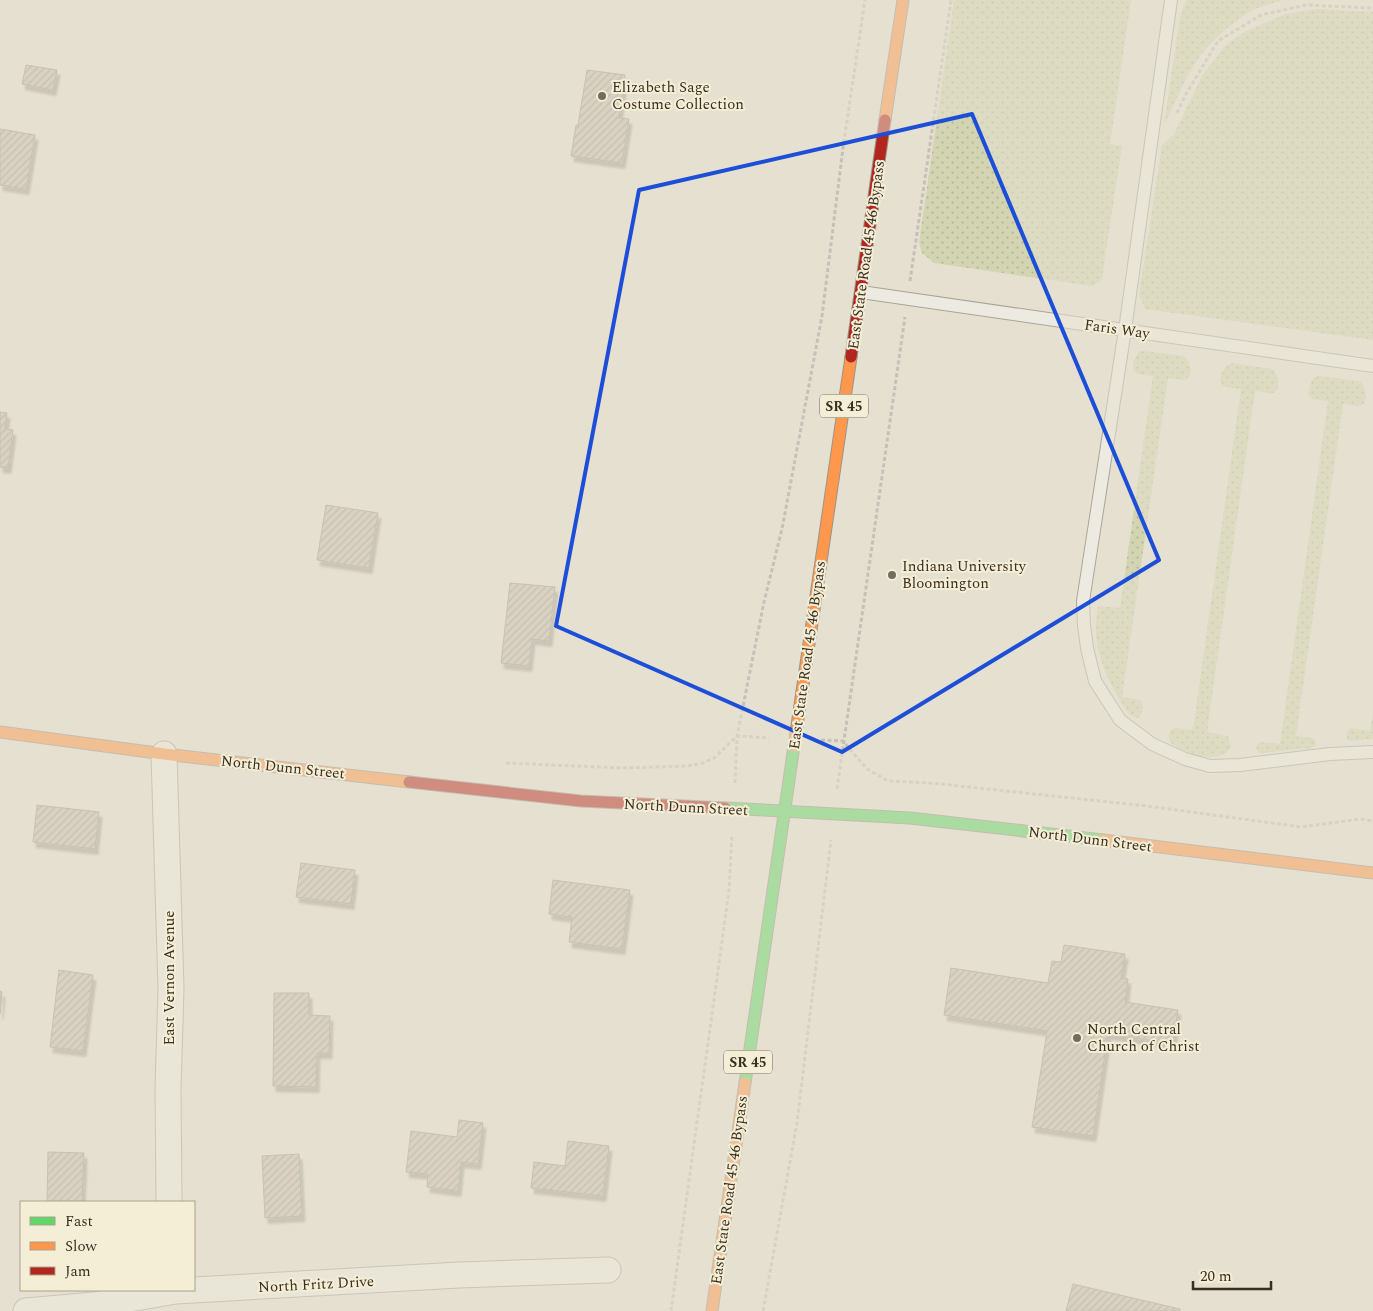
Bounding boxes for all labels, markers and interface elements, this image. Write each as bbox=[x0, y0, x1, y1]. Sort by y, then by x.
place label: Elizabeth Sage Costume Collection bbox=[612, 76, 744, 116]
marker: Elizabeth Sage Costume Collection bbox=[596, 90, 608, 102]
street label: East State Road 45 46 Bypass bbox=[842, 159, 891, 351]
street label: Faris Way bbox=[1083, 314, 1152, 346]
road number: SR 45 bbox=[820, 394, 868, 418]
place label: Indiana University Bloomington bbox=[902, 555, 1027, 595]
street label: East State Road 45 46 Bypass bbox=[783, 559, 832, 751]
marker: Indiana University Bloomington bbox=[886, 569, 898, 581]
street label: North Dunn Street bbox=[220, 750, 346, 785]
street label: North Dunn Street bbox=[623, 793, 749, 822]
street label: North Dunn Street bbox=[1027, 820, 1153, 858]
street label: East Vernon Avenue bbox=[158, 911, 181, 1045]
place label: North Central Church of Christ bbox=[1087, 1018, 1200, 1058]
marker: North Central Church of Christ bbox=[1071, 1032, 1083, 1044]
road number: SR 45 bbox=[724, 1050, 772, 1074]
street label: East State Road 45 46 Bypass bbox=[705, 1094, 754, 1286]
legend bbox=[20, 1201, 195, 1291]
text: Fast bbox=[65, 1210, 93, 1233]
text: Slow bbox=[65, 1235, 97, 1258]
scale bar bbox=[1193, 1258, 1270, 1290]
text: Jam bbox=[65, 1260, 91, 1283]
text: 20 m bbox=[1200, 1265, 1232, 1288]
street label: North Fritz Drive bbox=[257, 1270, 375, 1299]

